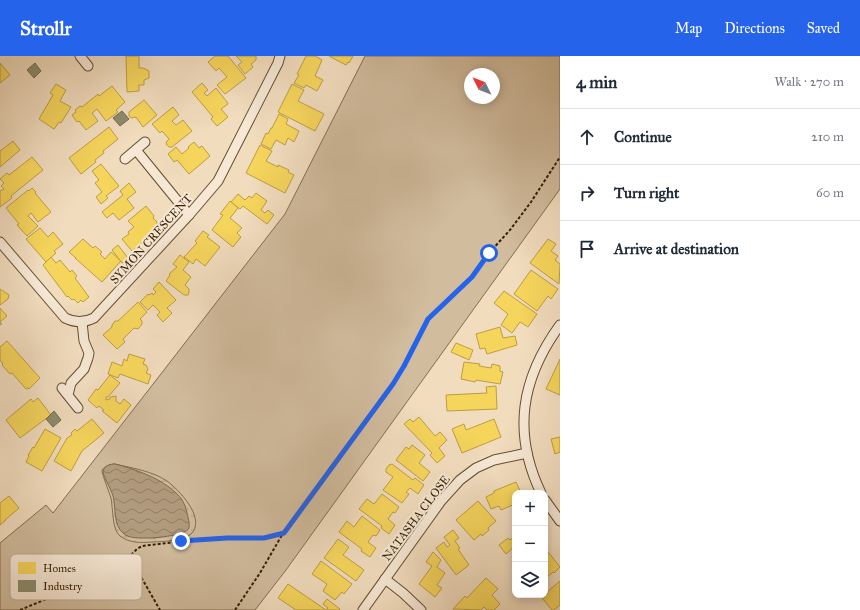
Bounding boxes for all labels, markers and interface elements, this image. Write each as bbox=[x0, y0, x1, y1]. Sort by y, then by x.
text: Strollr bbox=[20, 17, 72, 40]
text: Map bbox=[675, 20, 702, 37]
text: Directions bbox=[724, 20, 785, 37]
text: Saved bbox=[807, 20, 840, 37]
north arrow bbox=[464, 68, 500, 104]
text: 4 min bbox=[576, 72, 617, 93]
text: Walk · 270 m bbox=[775, 74, 844, 90]
icon: ahead bbox=[576, 126, 598, 148]
text: Continue bbox=[614, 128, 672, 146]
text: 210 m bbox=[811, 129, 844, 145]
icon: right bbox=[576, 182, 598, 204]
text: Turn right bbox=[614, 184, 679, 202]
text: 60 m bbox=[816, 185, 844, 201]
street label: SYMON CRESCENT bbox=[107, 191, 195, 287]
icon: arrive bbox=[576, 238, 598, 260]
text: Arrive at destination bbox=[614, 240, 739, 258]
route start bbox=[480, 244, 498, 262]
street label: NATASHA CLOSE bbox=[379, 472, 453, 564]
map controls bbox=[512, 490, 548, 598]
button: + bbox=[512, 490, 548, 526]
button: − bbox=[512, 526, 548, 562]
route end bbox=[172, 532, 190, 550]
legend bbox=[10, 554, 142, 600]
text: Homes bbox=[43, 562, 76, 575]
button: layers bbox=[512, 562, 548, 598]
text: Industry bbox=[43, 580, 83, 593]

